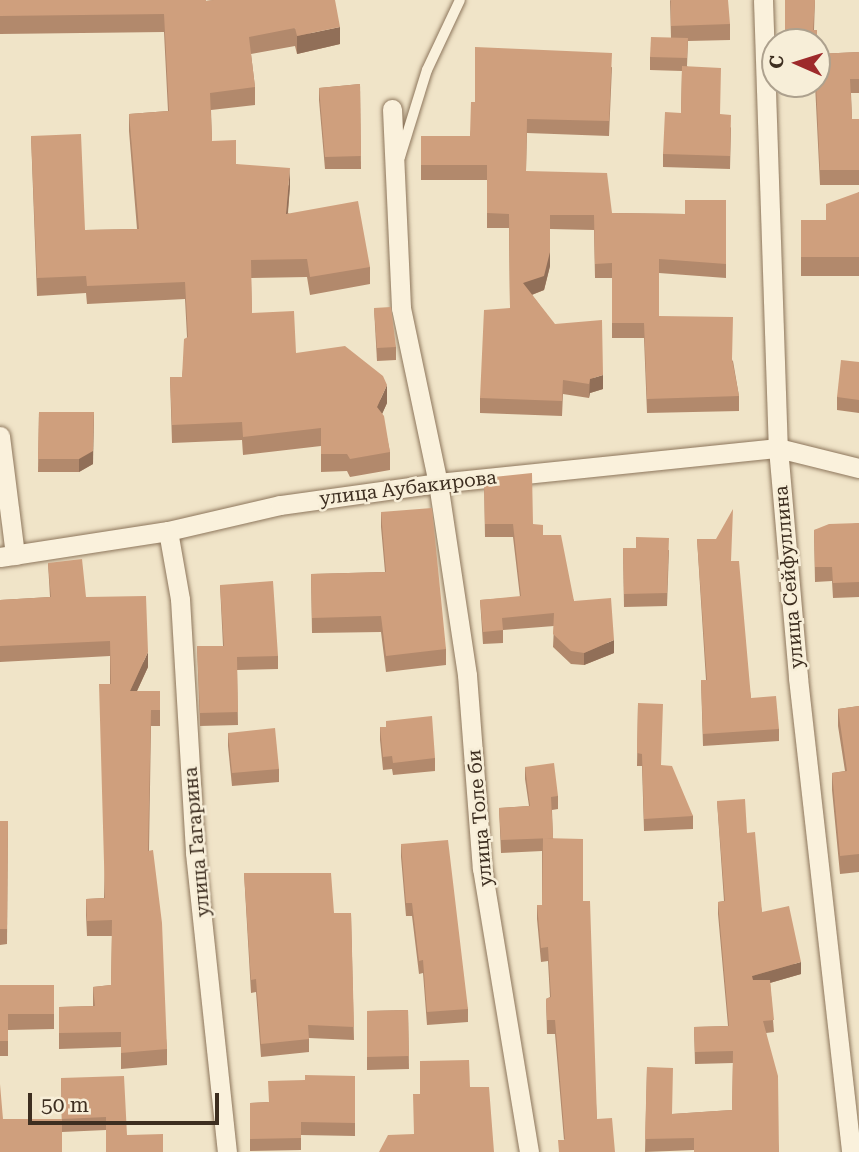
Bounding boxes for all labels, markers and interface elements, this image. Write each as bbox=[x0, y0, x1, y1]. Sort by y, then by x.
north arrow bbox=[761, 28, 831, 98]
text: С bbox=[765, 55, 788, 69]
street label: улица Аубакирова bbox=[318, 466, 498, 510]
street label: улица Сейфуллина bbox=[770, 485, 808, 669]
street label: улица Толе би bbox=[463, 749, 497, 887]
street label: улица Гагарина bbox=[179, 766, 215, 918]
scale bar bbox=[32, 1078, 222, 1122]
text: 50 m bbox=[41, 1093, 89, 1117]

